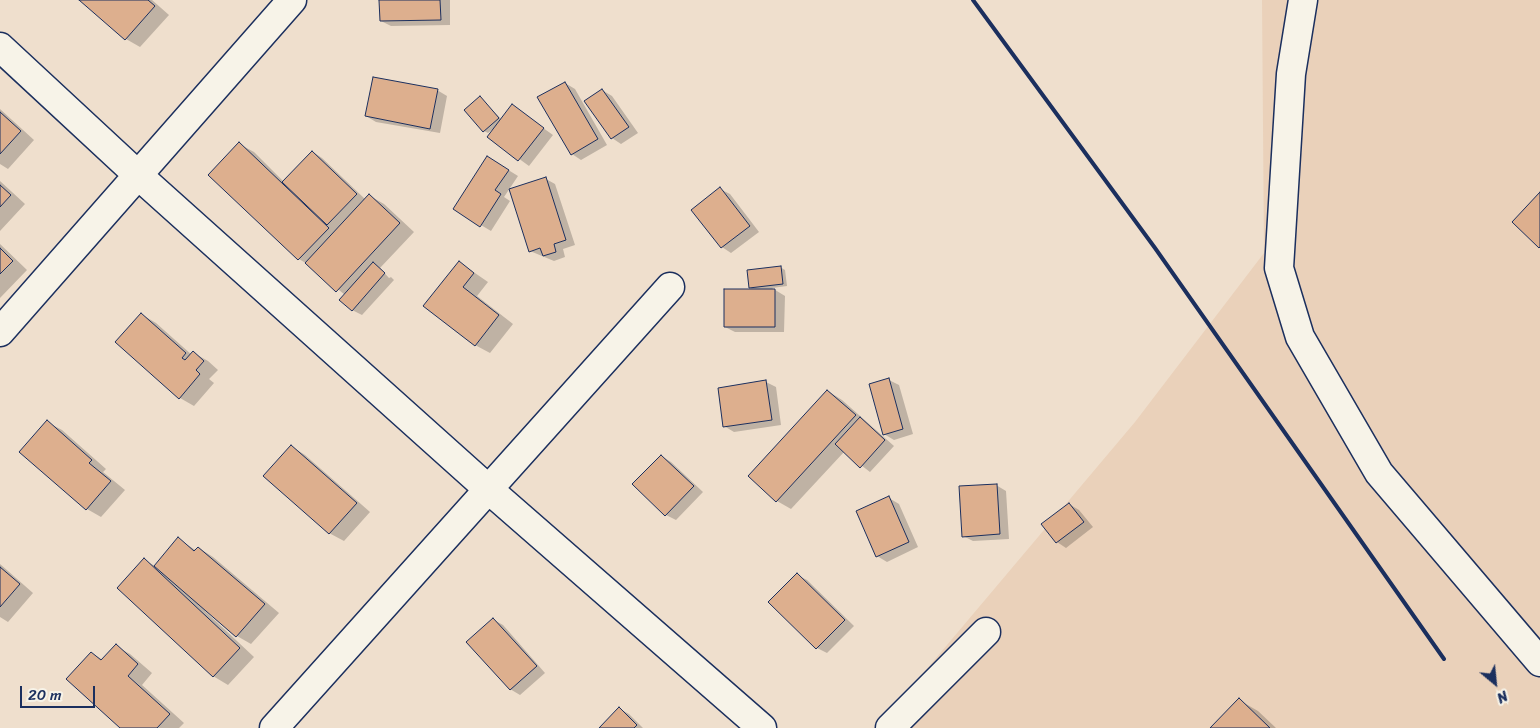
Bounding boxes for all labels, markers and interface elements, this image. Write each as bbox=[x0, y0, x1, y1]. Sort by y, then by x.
north arrow bbox=[1470, 658, 1520, 708]
scale bar bbox=[22, 676, 98, 708]
text: 20 m bbox=[28, 682, 62, 708]
text: N bbox=[1492, 683, 1512, 710]

